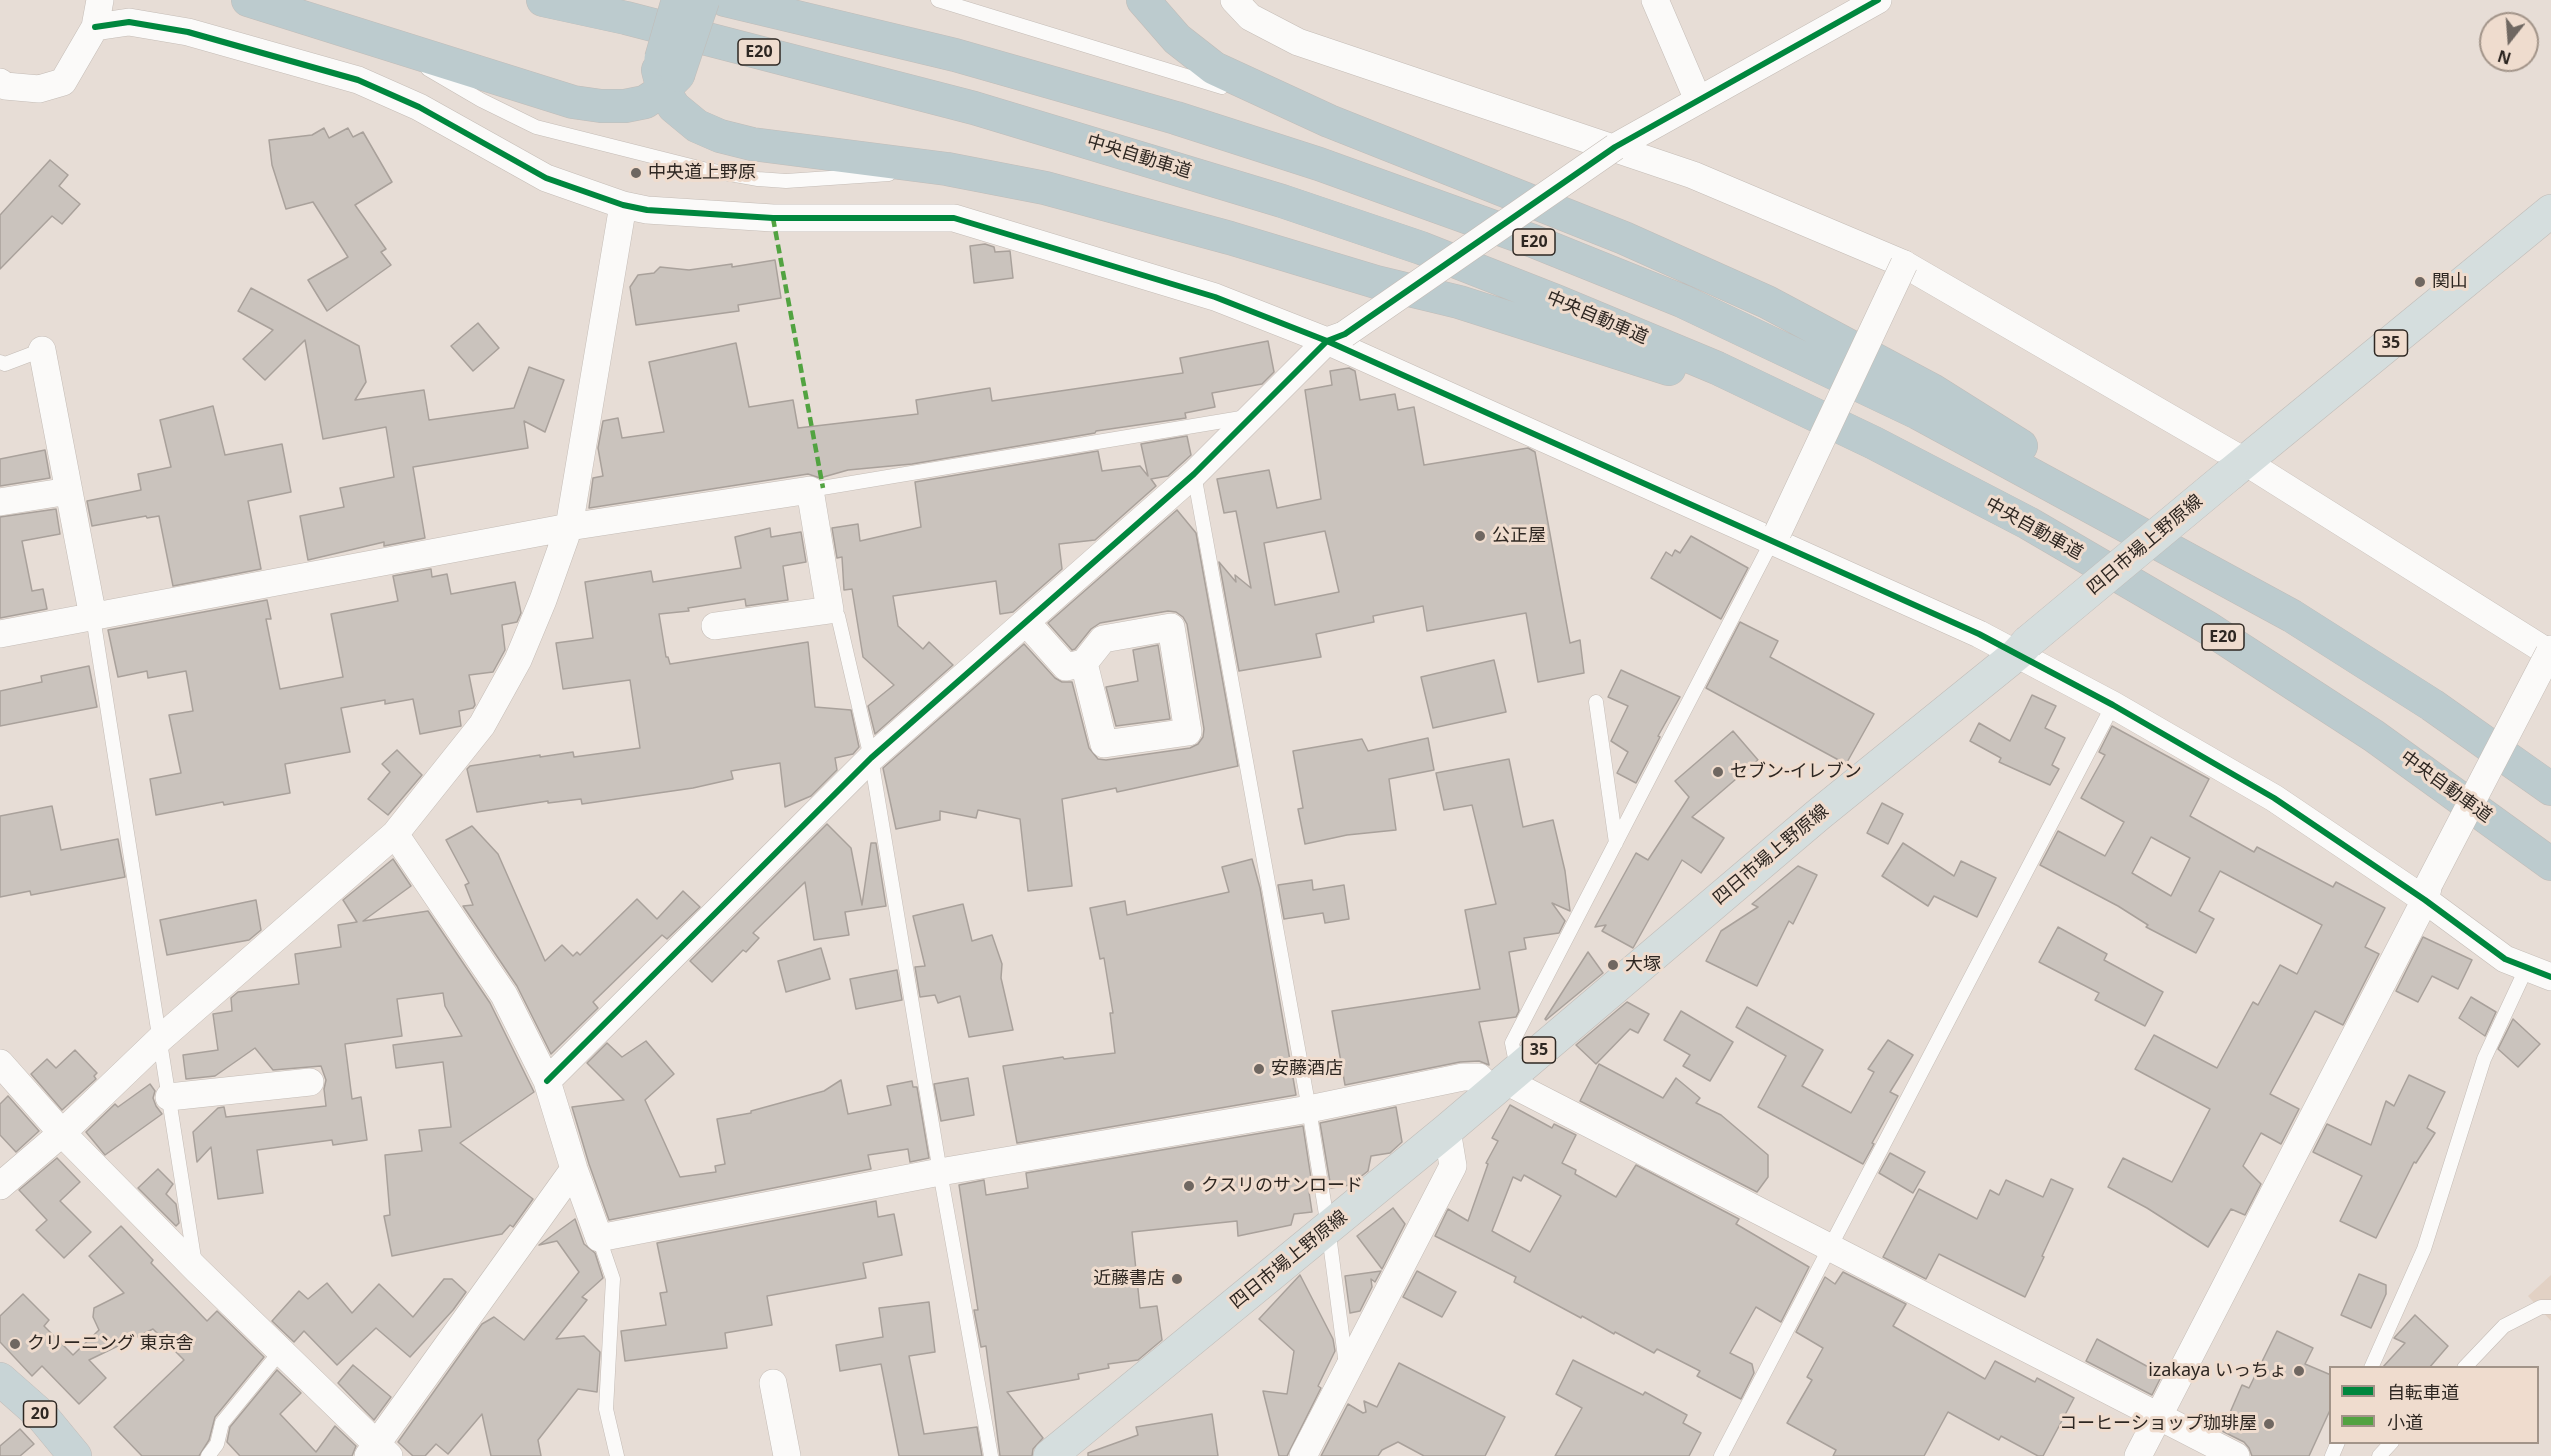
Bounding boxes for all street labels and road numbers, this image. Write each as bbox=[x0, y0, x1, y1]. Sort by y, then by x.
road number: E20 bbox=[738, 39, 780, 65]
street label: 中央自動車道 bbox=[1084, 131, 1194, 183]
road number: E20 bbox=[1513, 229, 1555, 255]
street label: 中央自動車道 bbox=[1543, 287, 1651, 349]
road number: 35 bbox=[2374, 330, 2408, 356]
street label: 四日市場上野原線 bbox=[2083, 490, 2207, 600]
street label: 中央自動車道 bbox=[1982, 493, 2086, 565]
road number: E20 bbox=[2202, 624, 2244, 650]
street label: 中央自動車道 bbox=[2396, 747, 2496, 827]
street label: 四日市場上野原線 bbox=[1709, 800, 1833, 910]
road number: 35 bbox=[1522, 1037, 1556, 1063]
street label: 四日市場上野原線 bbox=[1226, 1206, 1352, 1314]
road number: 20 bbox=[24, 1401, 57, 1427]

